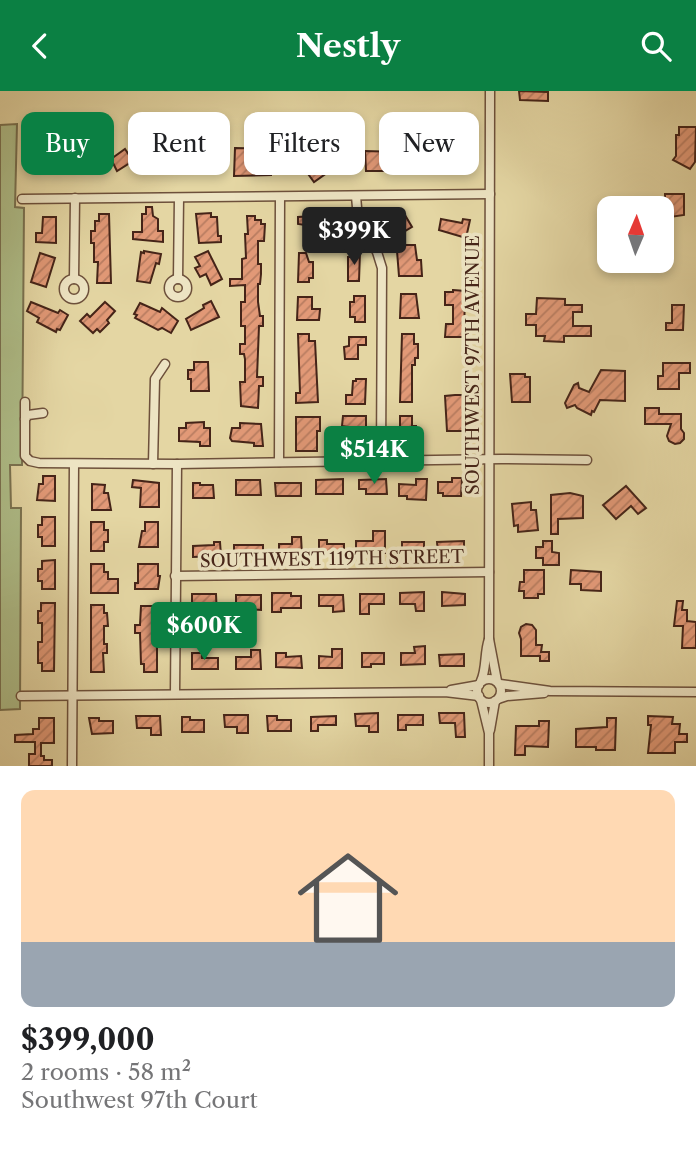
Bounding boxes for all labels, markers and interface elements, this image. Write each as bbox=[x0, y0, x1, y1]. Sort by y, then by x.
text: Nestly bbox=[296, 26, 400, 65]
icon: back bbox=[21, 27, 59, 65]
icon: search bbox=[637, 27, 675, 65]
chip: Buy bbox=[21, 112, 114, 175]
chip: Rent bbox=[128, 112, 230, 175]
chip: Filters bbox=[244, 112, 365, 175]
chip: New bbox=[379, 112, 479, 175]
north arrow bbox=[597, 196, 674, 273]
map controls bbox=[597, 196, 674, 273]
pin: $399K bbox=[305, 207, 403, 267]
text: $399K bbox=[318, 216, 390, 244]
street label: SOUTHWEST 97TH AVENUE bbox=[462, 235, 484, 495]
pin: $514K bbox=[325, 427, 423, 486]
text: $514K bbox=[340, 435, 408, 463]
street label: SOUTHWEST 119TH STREET bbox=[200, 546, 465, 572]
pin: $600K bbox=[155, 603, 253, 662]
text: $600K bbox=[167, 611, 241, 639]
icon: home bbox=[285, 835, 411, 961]
text: $399,000 bbox=[21, 1021, 155, 1058]
text: 2 rooms · 58 m² bbox=[21, 1058, 191, 1086]
text: Southwest 97th Court bbox=[21, 1086, 258, 1114]

